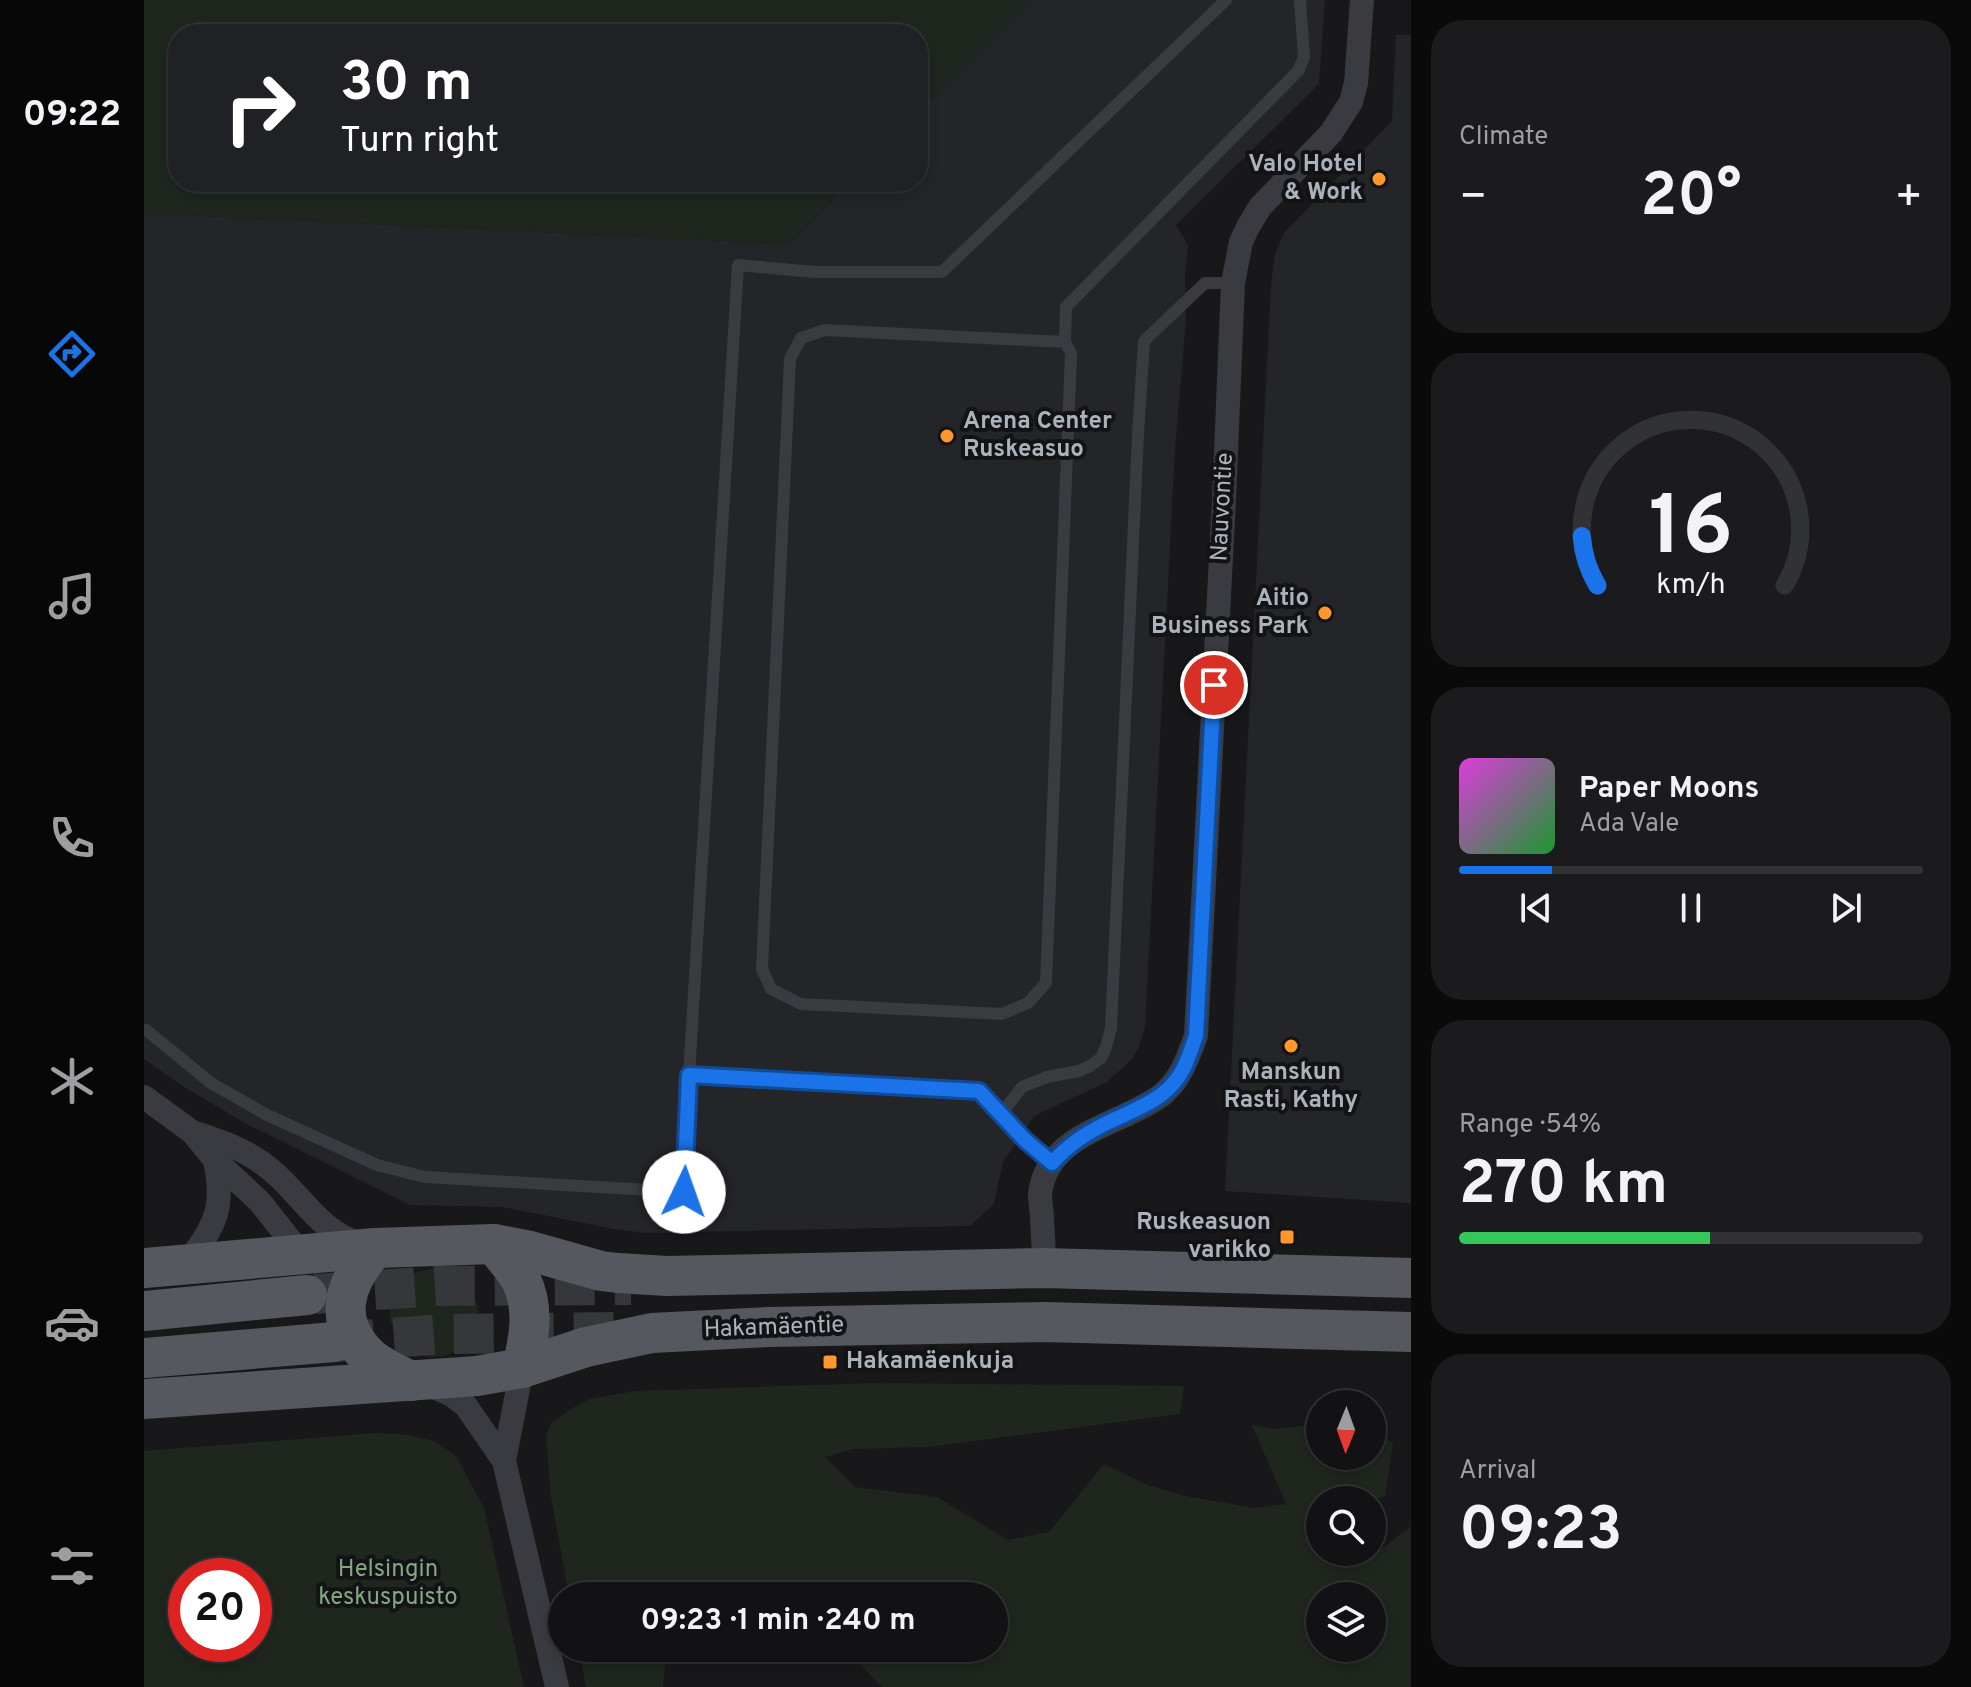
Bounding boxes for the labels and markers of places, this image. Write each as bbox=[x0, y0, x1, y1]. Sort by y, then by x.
place label: Valo Hotel & Work bbox=[1248, 150, 1363, 208]
marker: Valo Hotel & Work bbox=[1370, 170, 1388, 188]
place label: Arena Center Ruskeasuo bbox=[963, 407, 1112, 465]
marker: Arena Center Ruskeasuo bbox=[938, 427, 956, 445]
place label: Aitio Business Park bbox=[1151, 584, 1309, 642]
marker: Aitio Business Park bbox=[1316, 604, 1334, 622]
pin bbox=[1180, 651, 1248, 719]
marker: Manskun Rasti, Kathy bbox=[1282, 1037, 1300, 1055]
place label: Manskun Rasti, Kathy bbox=[1224, 1058, 1358, 1116]
place label: Ruskeasuon varikko bbox=[1136, 1208, 1271, 1266]
marker: Ruskeasuon varikko bbox=[1278, 1228, 1296, 1246]
place label: Hakamäenkuja bbox=[846, 1347, 1014, 1377]
marker: Hakamäenkuja bbox=[821, 1353, 839, 1371]

